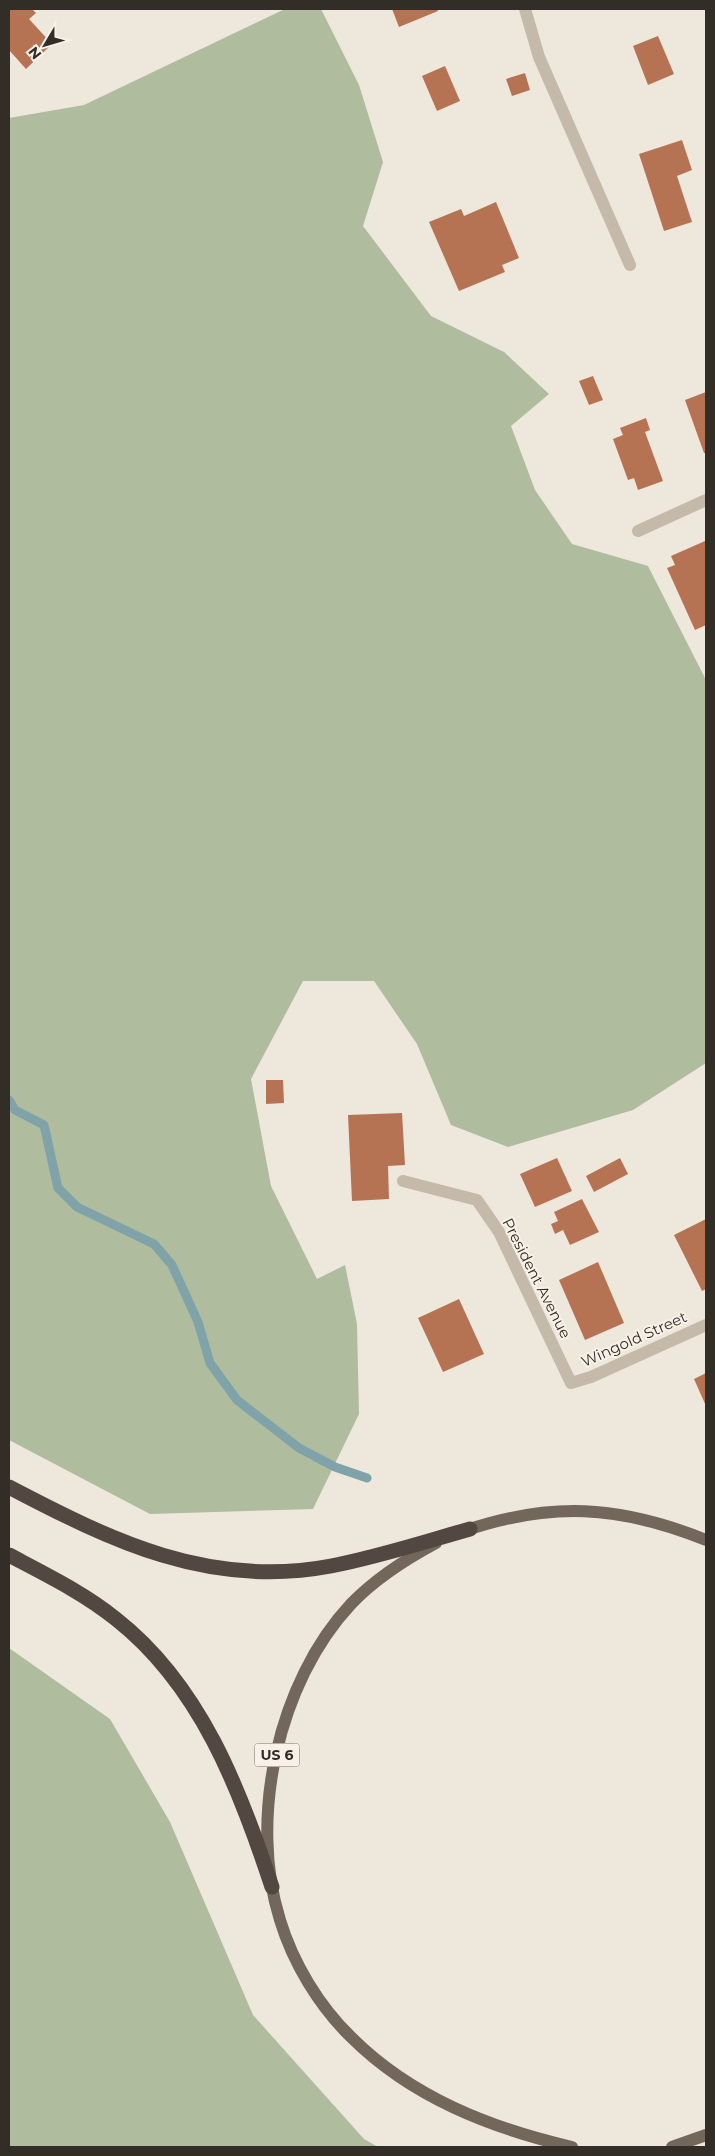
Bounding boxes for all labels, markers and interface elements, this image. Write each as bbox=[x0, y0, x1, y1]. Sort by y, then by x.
north arrow bbox=[20, 20, 70, 70]
text: N bbox=[24, 43, 45, 63]
street label: President Avenue bbox=[498, 1215, 576, 1341]
street label: Wingold Street bbox=[578, 1307, 690, 1371]
road number: US 6 bbox=[254, 1744, 300, 1766]

